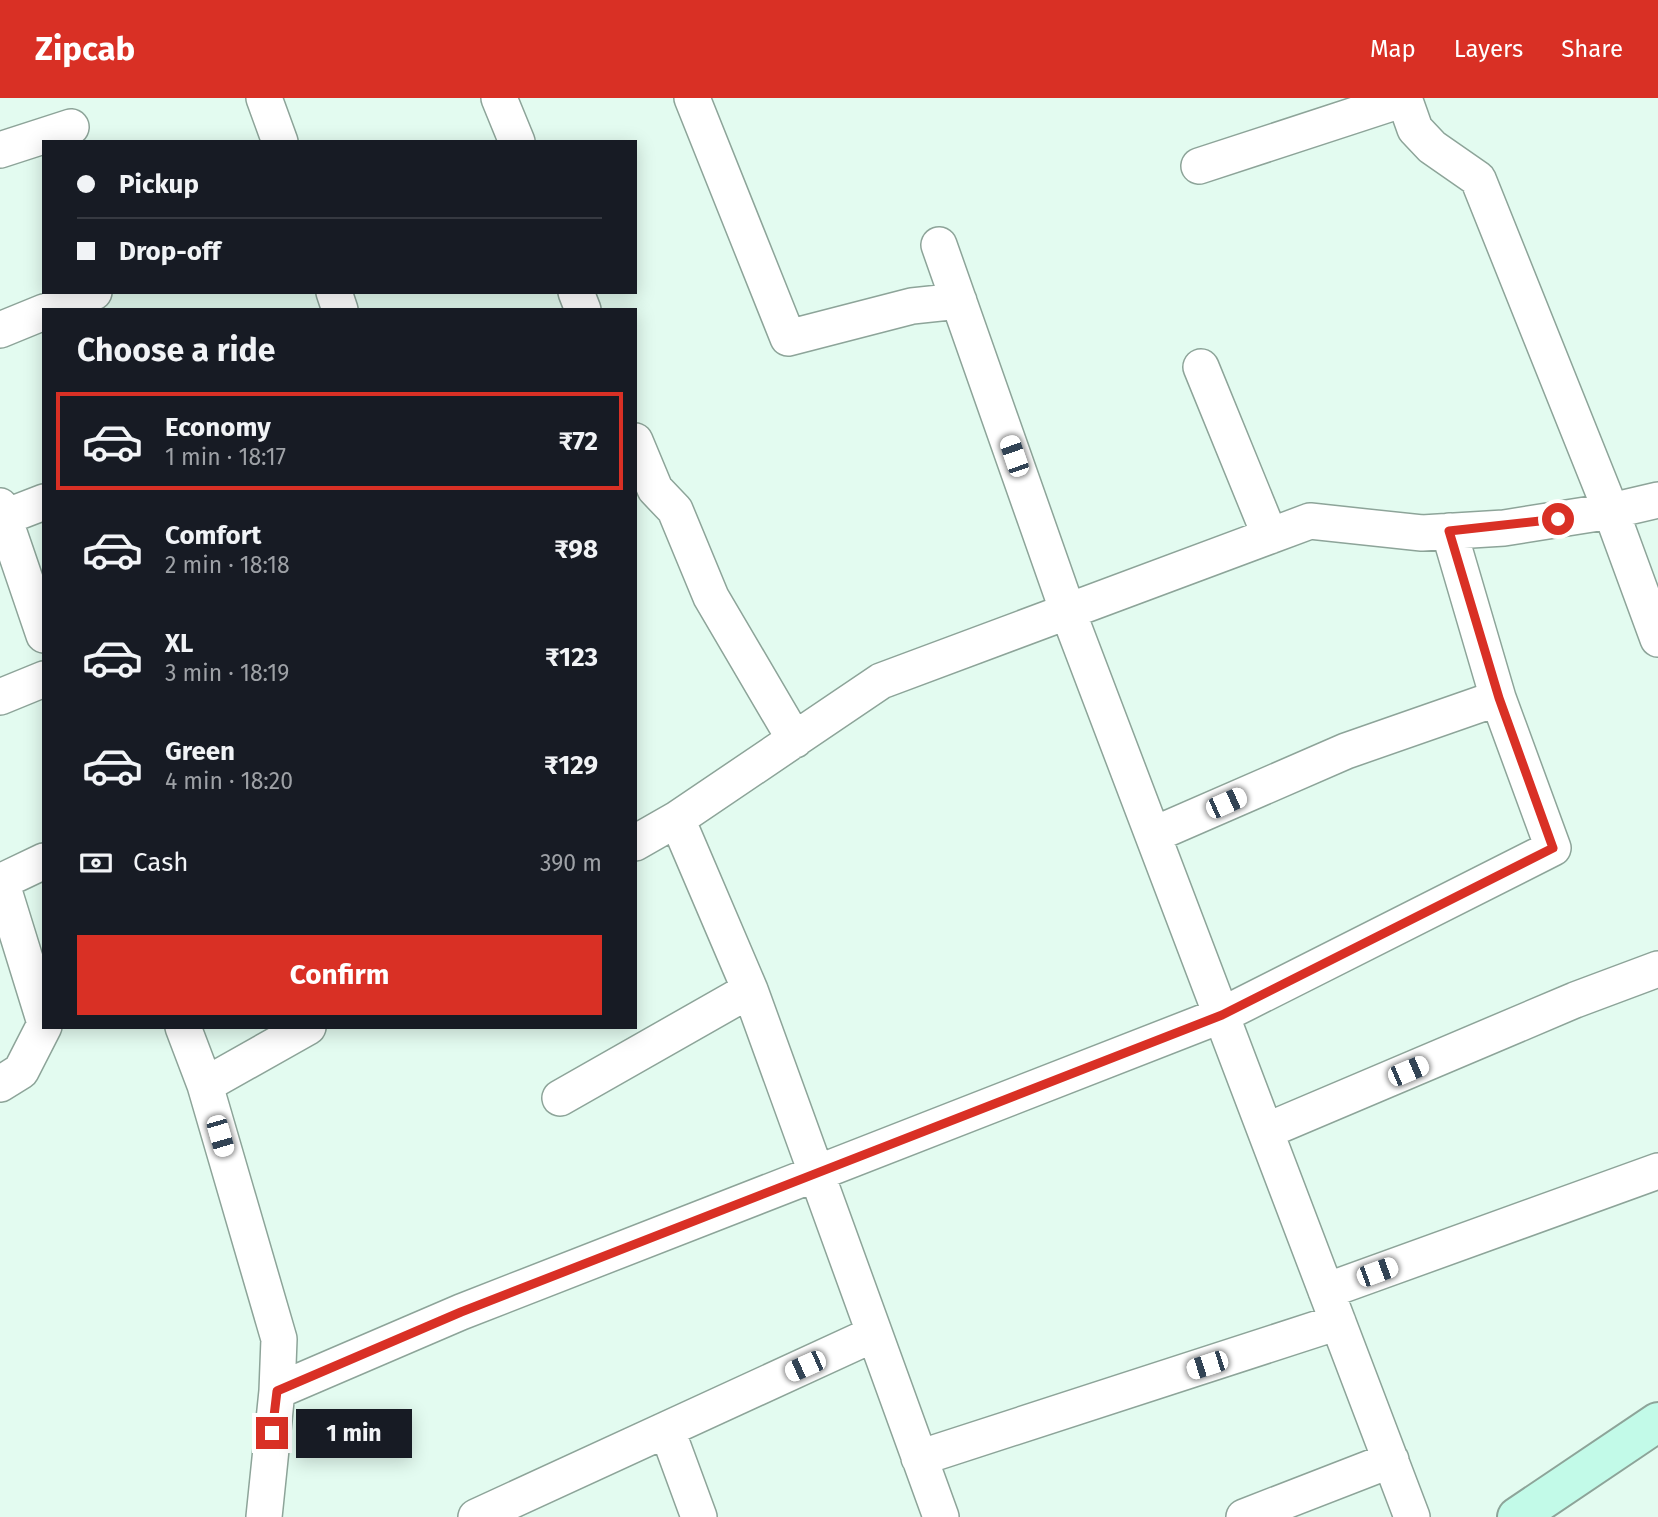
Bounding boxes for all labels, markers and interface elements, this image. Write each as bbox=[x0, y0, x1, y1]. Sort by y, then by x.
text: Zipcab bbox=[35, 29, 135, 69]
text: Map bbox=[1370, 35, 1416, 63]
text: Layers bbox=[1454, 35, 1523, 63]
text: Share bbox=[1561, 35, 1623, 63]
text: Pickup bbox=[119, 169, 199, 200]
text: Drop-off bbox=[119, 236, 221, 267]
text: Choose a ride bbox=[77, 331, 275, 369]
icon: car bbox=[81, 410, 144, 473]
text: Economy bbox=[165, 412, 271, 443]
text: ₹72 bbox=[559, 426, 598, 457]
car bbox=[998, 433, 1031, 479]
text: 1 min · 18:17 bbox=[165, 443, 286, 471]
route start bbox=[1542, 503, 1574, 535]
icon: car bbox=[81, 518, 144, 581]
text: Comfort bbox=[165, 520, 261, 551]
text: ₹98 bbox=[554, 534, 598, 565]
text: 2 min · 18:18 bbox=[165, 551, 290, 579]
icon: car bbox=[81, 626, 144, 689]
text: XL bbox=[165, 628, 193, 659]
text: ₹123 bbox=[545, 642, 598, 673]
text: 3 min · 18:19 bbox=[165, 659, 289, 687]
icon: car bbox=[81, 734, 144, 797]
text: Green bbox=[165, 736, 235, 767]
text: ₹129 bbox=[544, 750, 598, 781]
text: 4 min · 18:20 bbox=[165, 767, 293, 795]
car bbox=[1203, 785, 1250, 821]
icon: cash bbox=[77, 844, 115, 882]
text: Cash bbox=[133, 847, 189, 878]
text: 390 m bbox=[540, 849, 602, 877]
button: Confirm bbox=[77, 935, 602, 1015]
car bbox=[1385, 1053, 1432, 1089]
car bbox=[205, 1113, 236, 1159]
car bbox=[1354, 1255, 1401, 1289]
car bbox=[782, 1348, 829, 1384]
car bbox=[1184, 1349, 1231, 1381]
callout: 1 min bbox=[296, 1408, 412, 1458]
route end bbox=[256, 1417, 288, 1449]
text: 1 min bbox=[326, 1419, 382, 1447]

